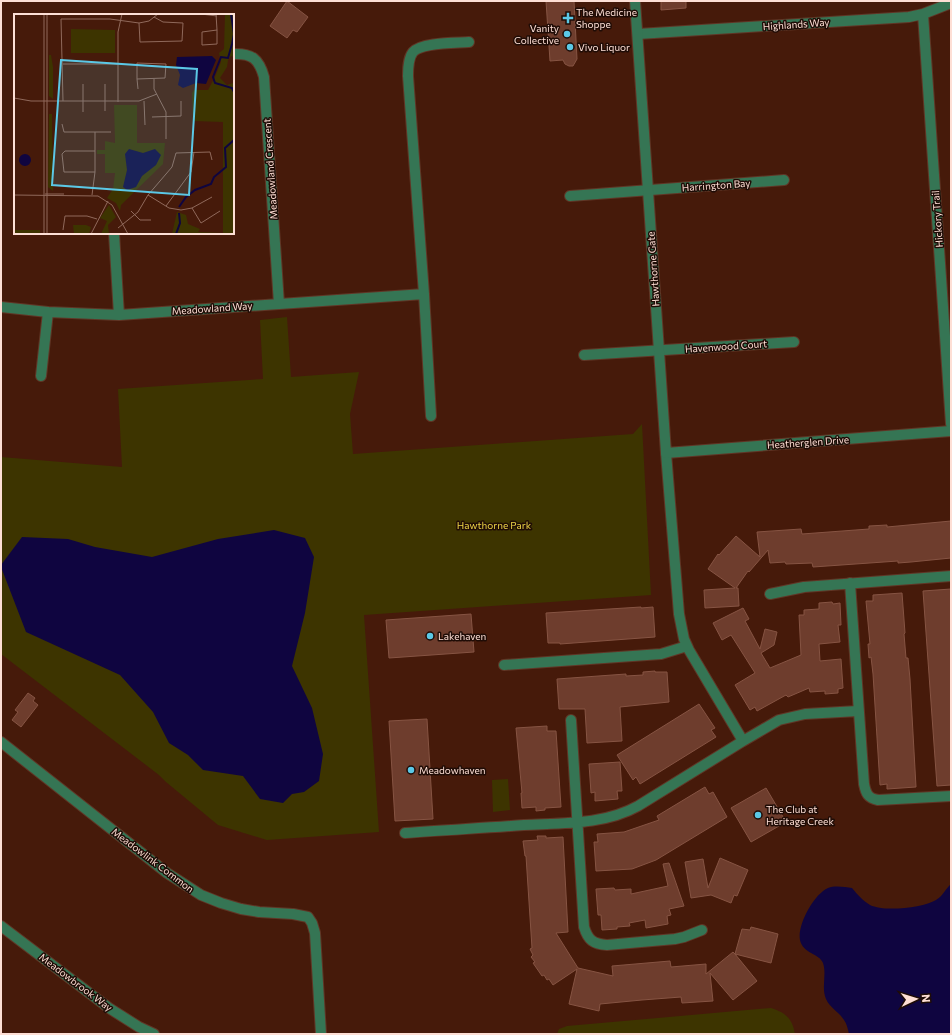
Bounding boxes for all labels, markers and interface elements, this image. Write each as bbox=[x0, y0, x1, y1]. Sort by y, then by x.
place label: The Medicine Shoppe bbox=[576, 6, 637, 30]
marker: The Medicine Shoppe bbox=[563, 13, 573, 23]
inset map bbox=[14, 14, 234, 234]
street label: Highlands Way bbox=[762, 16, 830, 32]
place label: Vanity Collective bbox=[514, 22, 559, 46]
marker: Vanity Collective bbox=[562, 29, 572, 39]
place label: Vivo Liquor bbox=[578, 41, 630, 53]
marker: Vivo Liquor bbox=[565, 42, 575, 52]
street label: Meadowland Crescent bbox=[260, 118, 280, 220]
street label: Harrington Bay bbox=[681, 177, 751, 193]
street label: Hickory Trail bbox=[929, 190, 945, 248]
street label: Hawthorne Gate bbox=[644, 231, 662, 307]
street label: Meadowland Way bbox=[171, 299, 253, 317]
street label: Havenwood Court bbox=[684, 337, 768, 355]
street label: Heatherglen Drive bbox=[767, 433, 849, 451]
park label: Hawthorne Park bbox=[457, 519, 532, 531]
place label: Lakehaven bbox=[438, 630, 486, 642]
marker: Lakehaven bbox=[425, 631, 435, 641]
place label: Meadowhaven bbox=[419, 764, 485, 776]
marker: Meadowhaven bbox=[406, 765, 416, 775]
place label: The Club at Heritage Creek bbox=[766, 803, 834, 827]
marker: The Club at Heritage Creek bbox=[753, 810, 763, 820]
street label: Meadowlink Common bbox=[110, 825, 196, 895]
street label: Meadowbrook Way bbox=[37, 951, 115, 1013]
north arrow bbox=[896, 979, 936, 1019]
text: N bbox=[920, 994, 933, 1003]

